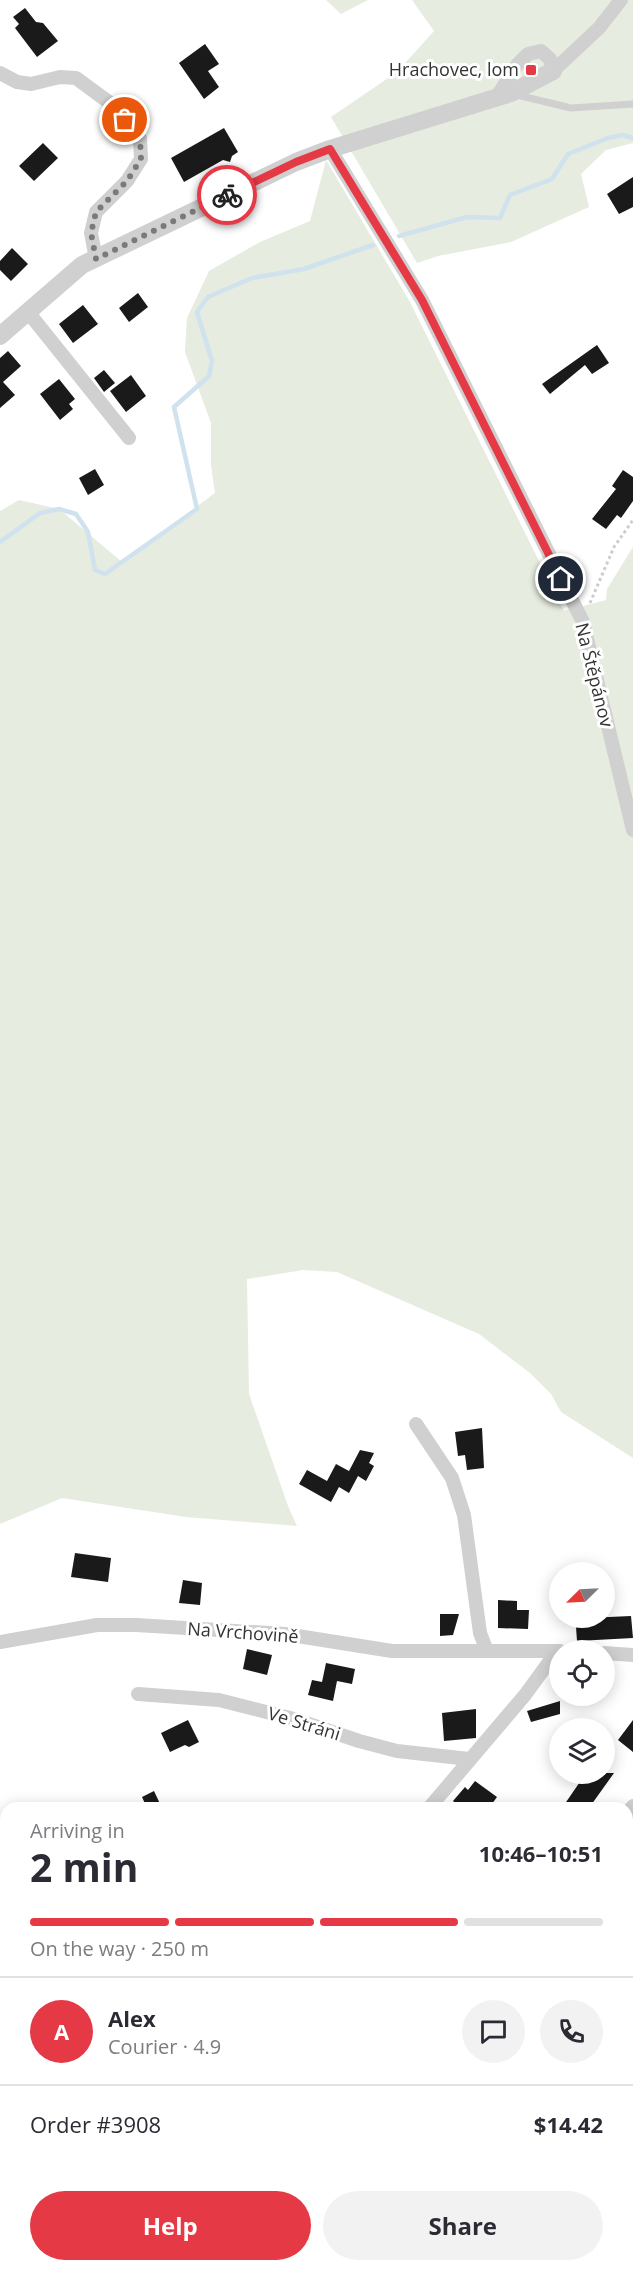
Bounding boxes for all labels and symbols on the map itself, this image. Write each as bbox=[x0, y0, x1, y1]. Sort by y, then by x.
place label: Hrachovec, lom bbox=[389, 57, 519, 81]
marker: Hrachovec, lom bbox=[524, 63, 538, 77]
pin bbox=[99, 94, 150, 145]
courier bbox=[197, 165, 257, 225]
pin bbox=[535, 553, 586, 604]
street label: Na Štěpánov bbox=[570, 620, 619, 729]
north arrow bbox=[549, 1562, 615, 1628]
street label: Na Vrchovině bbox=[187, 1616, 300, 1648]
street label: Ve Stráni bbox=[265, 1701, 344, 1745]

